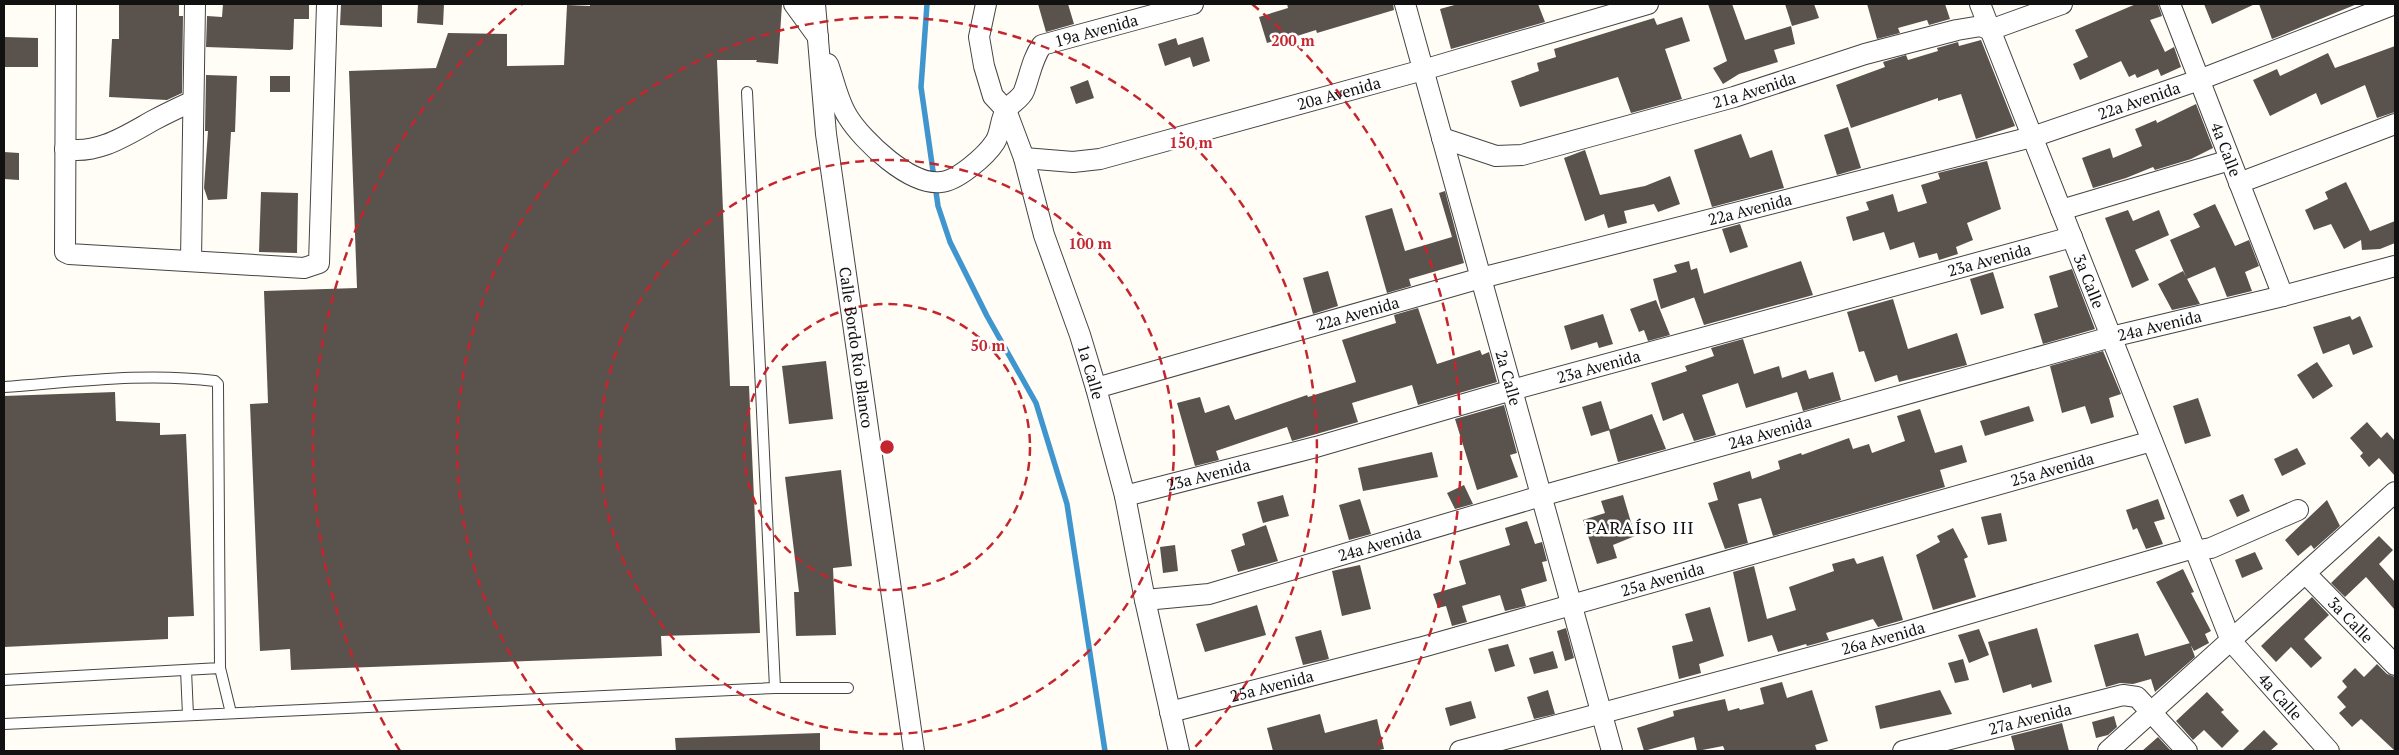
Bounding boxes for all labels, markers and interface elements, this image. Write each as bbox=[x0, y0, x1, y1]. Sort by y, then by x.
street label: 19a Avenida bbox=[1052, 8, 1140, 52]
text: 200 m bbox=[1271, 30, 1315, 50]
street label: 21a Avenida bbox=[1710, 67, 1798, 113]
street label: 20a Avenida bbox=[1295, 71, 1383, 115]
street label: 22a Avenida bbox=[2095, 76, 2183, 125]
street label: 4a Calle bbox=[2206, 119, 2247, 180]
text: 150 m bbox=[1169, 132, 1213, 152]
street label: 22a Avenida bbox=[1706, 188, 1794, 230]
text: 100 m bbox=[1068, 233, 1112, 253]
street label: 23a Avenida bbox=[1945, 238, 2033, 282]
street label: 3a Calle bbox=[2069, 251, 2110, 312]
street label: Calle Bordo Río Blanco bbox=[834, 265, 879, 430]
street label: 22a Avenida bbox=[1313, 291, 1402, 336]
street label: 24a Avenida bbox=[2115, 305, 2204, 346]
text: 50 m bbox=[971, 335, 1006, 355]
street label: 1a Calle bbox=[1072, 341, 1110, 402]
street label: 23a Avenida bbox=[1554, 344, 1643, 388]
street label: 2a Calle bbox=[1490, 348, 1527, 408]
street label: 24a Avenida bbox=[1726, 410, 1814, 454]
centre of rings bbox=[878, 438, 896, 456]
street label: 25a Avenida bbox=[2008, 447, 2096, 491]
street label: 23a Avenida bbox=[1164, 453, 1253, 496]
district label: PARAÍSO III bbox=[1585, 515, 1695, 539]
street label: 24a Avenida bbox=[1335, 521, 1424, 566]
street label: 25a Avenida bbox=[1618, 557, 1707, 602]
street label: 3a Calle bbox=[2323, 592, 2378, 648]
street label: 26a Avenida bbox=[1839, 616, 1928, 660]
street label: 25a Avenida bbox=[1227, 665, 1316, 707]
street label: 4a Calle bbox=[2253, 668, 2307, 725]
street label: 27a Avenida bbox=[1986, 698, 2074, 740]

